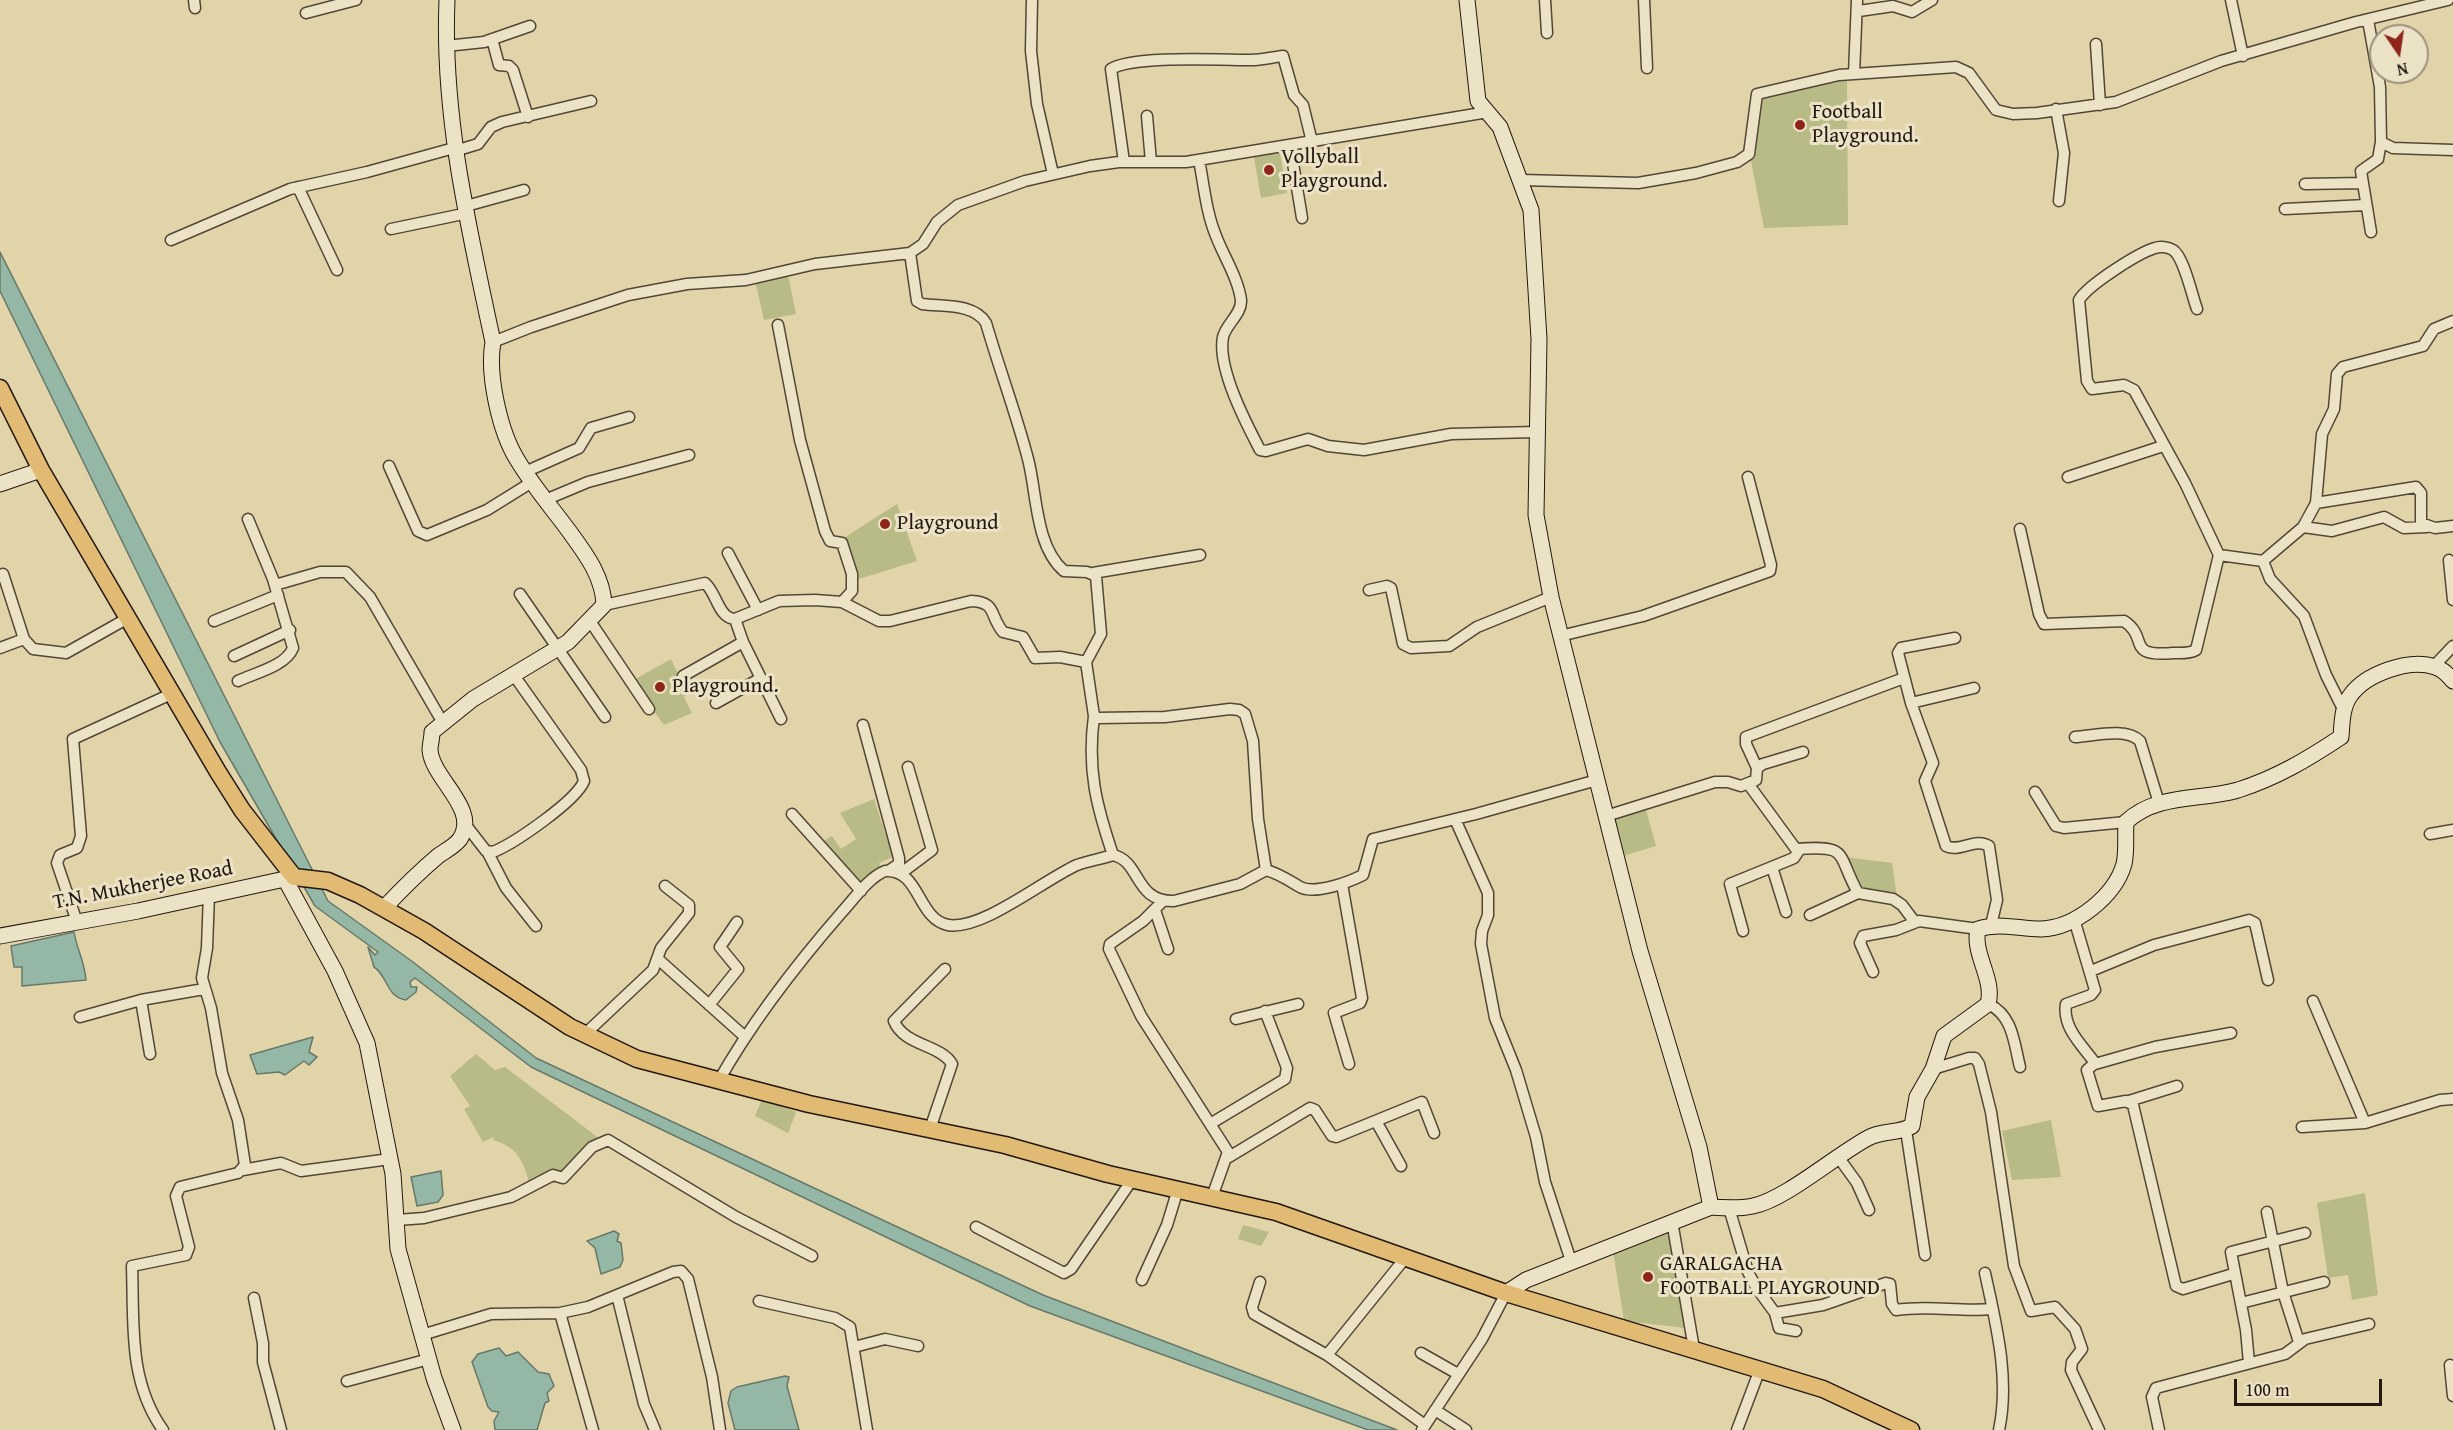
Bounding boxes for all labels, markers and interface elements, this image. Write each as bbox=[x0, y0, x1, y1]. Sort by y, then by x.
north arrow bbox=[2369, 24, 2429, 84]
text: N bbox=[2395, 57, 2411, 82]
place label: Football Playground. bbox=[1812, 100, 1919, 150]
marker: Football Playground. bbox=[1793, 118, 1807, 132]
place label: Vollyball Playground. bbox=[1281, 145, 1388, 195]
marker: Vollyball Playground. bbox=[1262, 163, 1276, 177]
place label: Playground bbox=[897, 511, 998, 537]
marker: Playground bbox=[878, 517, 892, 531]
place label: Playground. bbox=[672, 674, 779, 700]
marker: Playground. bbox=[653, 680, 667, 694]
street label: T.N. Mukherjee Road bbox=[51, 856, 235, 916]
place label: GARALGACHA FOOTBALL PLAYGROUND bbox=[1660, 1252, 1880, 1302]
marker: GARALGACHA FOOTBALL PLAYGROUND bbox=[1641, 1270, 1655, 1284]
scale bar bbox=[2237, 1367, 2386, 1405]
text: 100 m bbox=[2245, 1376, 2290, 1403]

